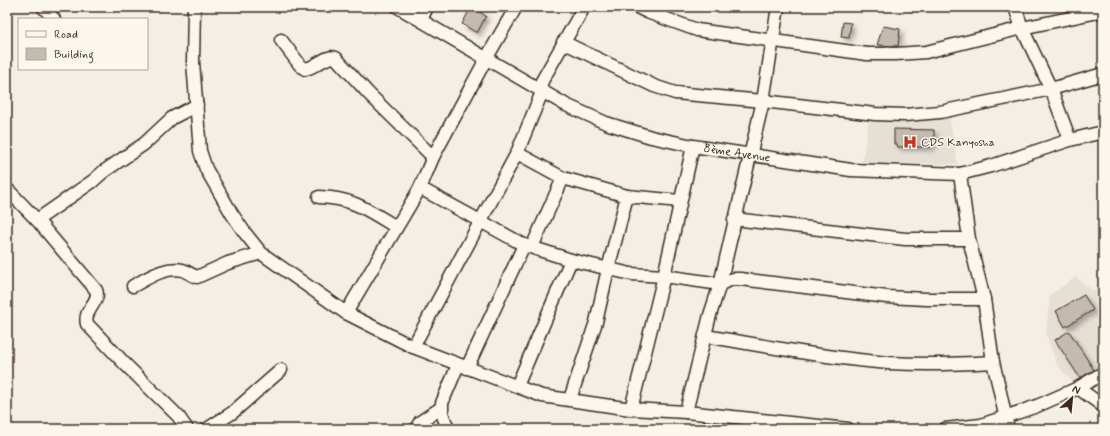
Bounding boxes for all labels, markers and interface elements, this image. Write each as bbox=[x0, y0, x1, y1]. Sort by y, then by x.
legend bbox=[18, 18, 148, 70]
text: Road bbox=[54, 27, 78, 43]
text: Building bbox=[54, 47, 94, 64]
hospital icon: CDS Kanyosha bbox=[902, 134, 918, 150]
place label: CDS Kanyosha bbox=[921, 135, 995, 151]
street label: 8ème Avenue bbox=[703, 141, 771, 167]
north arrow bbox=[1052, 378, 1092, 418]
text: N bbox=[1070, 382, 1083, 398]

